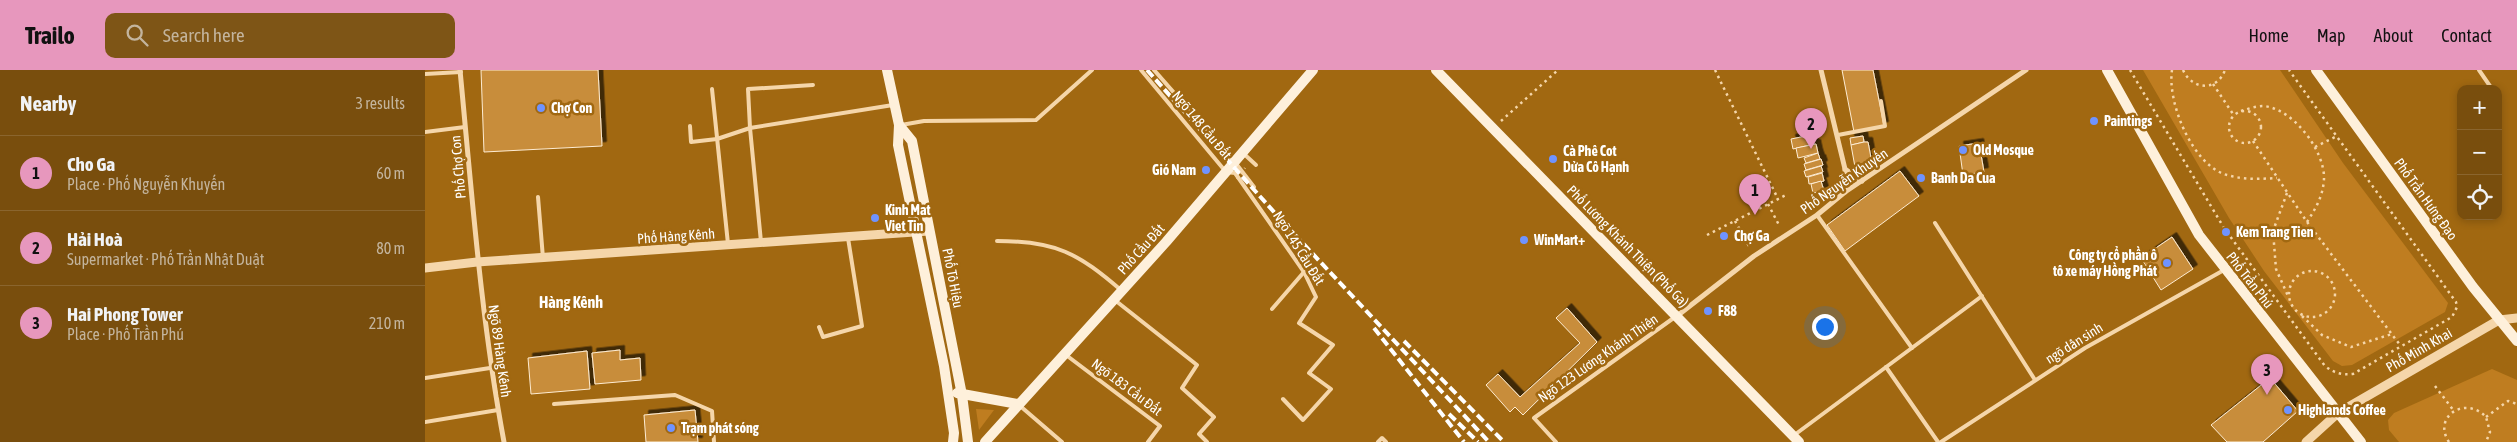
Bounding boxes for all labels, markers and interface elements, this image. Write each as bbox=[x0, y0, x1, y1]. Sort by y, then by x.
search box bbox=[105, 13, 455, 58]
icon: search bbox=[123, 21, 151, 49]
text: Trailo bbox=[25, 22, 75, 49]
text: Search here bbox=[163, 24, 245, 46]
text: Home bbox=[2249, 25, 2289, 46]
text: Map bbox=[2317, 25, 2346, 46]
text: About bbox=[2374, 25, 2413, 46]
text: Contact bbox=[2441, 25, 2492, 46]
map controls bbox=[2457, 85, 2502, 220]
button: + bbox=[2457, 85, 2502, 130]
street label: Ngõ 148 Cầu Đất bbox=[1169, 87, 1236, 162]
text: Nearby bbox=[20, 91, 76, 115]
text: 3 results bbox=[355, 94, 405, 112]
place label: Chợ Con bbox=[551, 100, 592, 116]
marker: Chợ Con bbox=[535, 102, 547, 114]
pin: 2 bbox=[1795, 108, 1827, 149]
place label: Paintings bbox=[2104, 113, 2152, 129]
marker: Paintings bbox=[2088, 115, 2100, 127]
button: − bbox=[2457, 130, 2502, 175]
street label: Phố Chợ Con bbox=[446, 135, 469, 199]
place label: Old Mosque bbox=[1973, 142, 2034, 158]
place label: Cà Phê Cot Dửa Cô Hạnh bbox=[1563, 143, 1629, 175]
street label: Phố Nguyễn Khuyến bbox=[1797, 144, 1891, 217]
marker: Old Mosque bbox=[1957, 144, 1969, 156]
text: Cho Ga bbox=[67, 153, 115, 175]
marker: Cà Phê Cot Dửa Cô Hạnh bbox=[1547, 153, 1559, 165]
street label: Phố Trần Hưng Đạo bbox=[2391, 154, 2462, 243]
place label: Gió Nam bbox=[1152, 162, 1196, 178]
text: 1 bbox=[32, 164, 40, 182]
text: 60 m bbox=[376, 164, 405, 182]
marker: Gió Nam bbox=[1200, 164, 1212, 176]
place label: Banh Da Cua bbox=[1931, 170, 1996, 186]
marker: Banh Da Cua bbox=[1915, 172, 1927, 184]
pin: 1 bbox=[1739, 174, 1771, 215]
text: Place · Phố Nguyễn Khuyến bbox=[67, 175, 225, 193]
button: locate bbox=[2457, 175, 2502, 220]
street label: Phố Lương Khánh Thiện (Phố Ga) bbox=[1564, 181, 1693, 310]
place label: Kinh Mat Viet Tin bbox=[884, 202, 931, 234]
street label: Ngõ 145 Cầu Đất bbox=[1270, 208, 1329, 288]
marker: Kinh Mat Viet Tin bbox=[869, 212, 881, 224]
street label: Phố Cầu Đất bbox=[1114, 220, 1168, 277]
street label: Phố Hàng Kênh bbox=[636, 224, 715, 247]
place label: Kem Trang Tien bbox=[2236, 224, 2314, 240]
marker: Kem Trang Tien bbox=[2220, 226, 2232, 238]
text: Hải Hoà bbox=[67, 228, 123, 250]
place label: Chợ Ga bbox=[1734, 228, 1770, 244]
marker: Chợ Ga bbox=[1718, 230, 1730, 242]
place label: WinMart+ bbox=[1533, 232, 1585, 248]
marker: WinMart+ bbox=[1518, 234, 1530, 246]
text: 2 bbox=[32, 239, 40, 257]
text: 80 m bbox=[376, 239, 405, 257]
place label: Công ty cổ phần ô tô xe máy Hồng Phát bbox=[2052, 246, 2157, 279]
street label: Phố Tô Hiệu bbox=[939, 247, 968, 309]
street label: Phố Trần Phú bbox=[2223, 248, 2278, 311]
text: Supermarket · Phố Trần Nhật Duật bbox=[67, 250, 264, 268]
marker: Công ty cổ phần ô tô xe máy Hồng Phát bbox=[2161, 257, 2173, 269]
district label: Hàng Kênh bbox=[539, 293, 603, 311]
text: Hai Phong Tower bbox=[67, 303, 183, 325]
place label: F88 bbox=[1718, 303, 1737, 319]
street label: Ngõ 89 Hàng Kênh bbox=[486, 304, 514, 398]
marker: F88 bbox=[1702, 305, 1714, 317]
street label: Ngõ 123 Lương Khánh Thiện bbox=[1535, 311, 1661, 405]
text: 3 bbox=[32, 314, 40, 332]
text: 210 m bbox=[369, 314, 405, 332]
your location bbox=[1812, 314, 1838, 340]
street label: ngõ dân sinh bbox=[2042, 319, 2106, 367]
street label: Phố Minh Khai bbox=[2383, 324, 2455, 375]
text: Place · Phố Trần Phú bbox=[67, 325, 184, 343]
pin: 3 bbox=[2251, 354, 2283, 395]
street label: Ngõ 183 Cầu Đất bbox=[1089, 355, 1166, 419]
place label: Highlands Coffee bbox=[2298, 402, 2386, 418]
marker: Highlands Coffee bbox=[2282, 404, 2294, 416]
place label: Trạm phát sóng bbox=[681, 420, 760, 436]
marker: Trạm phát sóng bbox=[665, 422, 677, 434]

